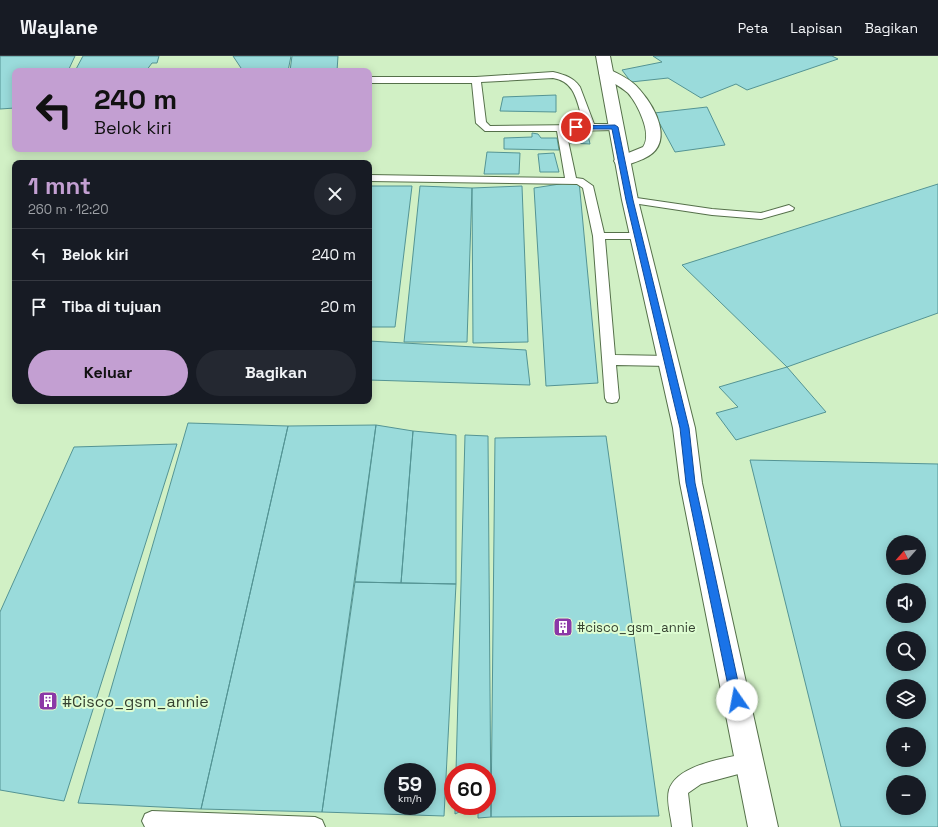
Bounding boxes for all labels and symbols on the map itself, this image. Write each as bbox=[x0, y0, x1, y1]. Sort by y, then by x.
pin bbox=[559, 110, 593, 144]
north arrow bbox=[886, 535, 926, 575]
building icon: #cisco_gsm_annie bbox=[552, 616, 574, 638]
place label: #cisco_gsm_annie bbox=[577, 619, 696, 636]
position arrow bbox=[716, 679, 758, 721]
building icon: #Cisco_gsm_annie bbox=[37, 690, 59, 712]
place label: #Cisco_gsm_annie bbox=[62, 691, 209, 712]
speed limit sign: 60 bbox=[444, 763, 496, 815]

